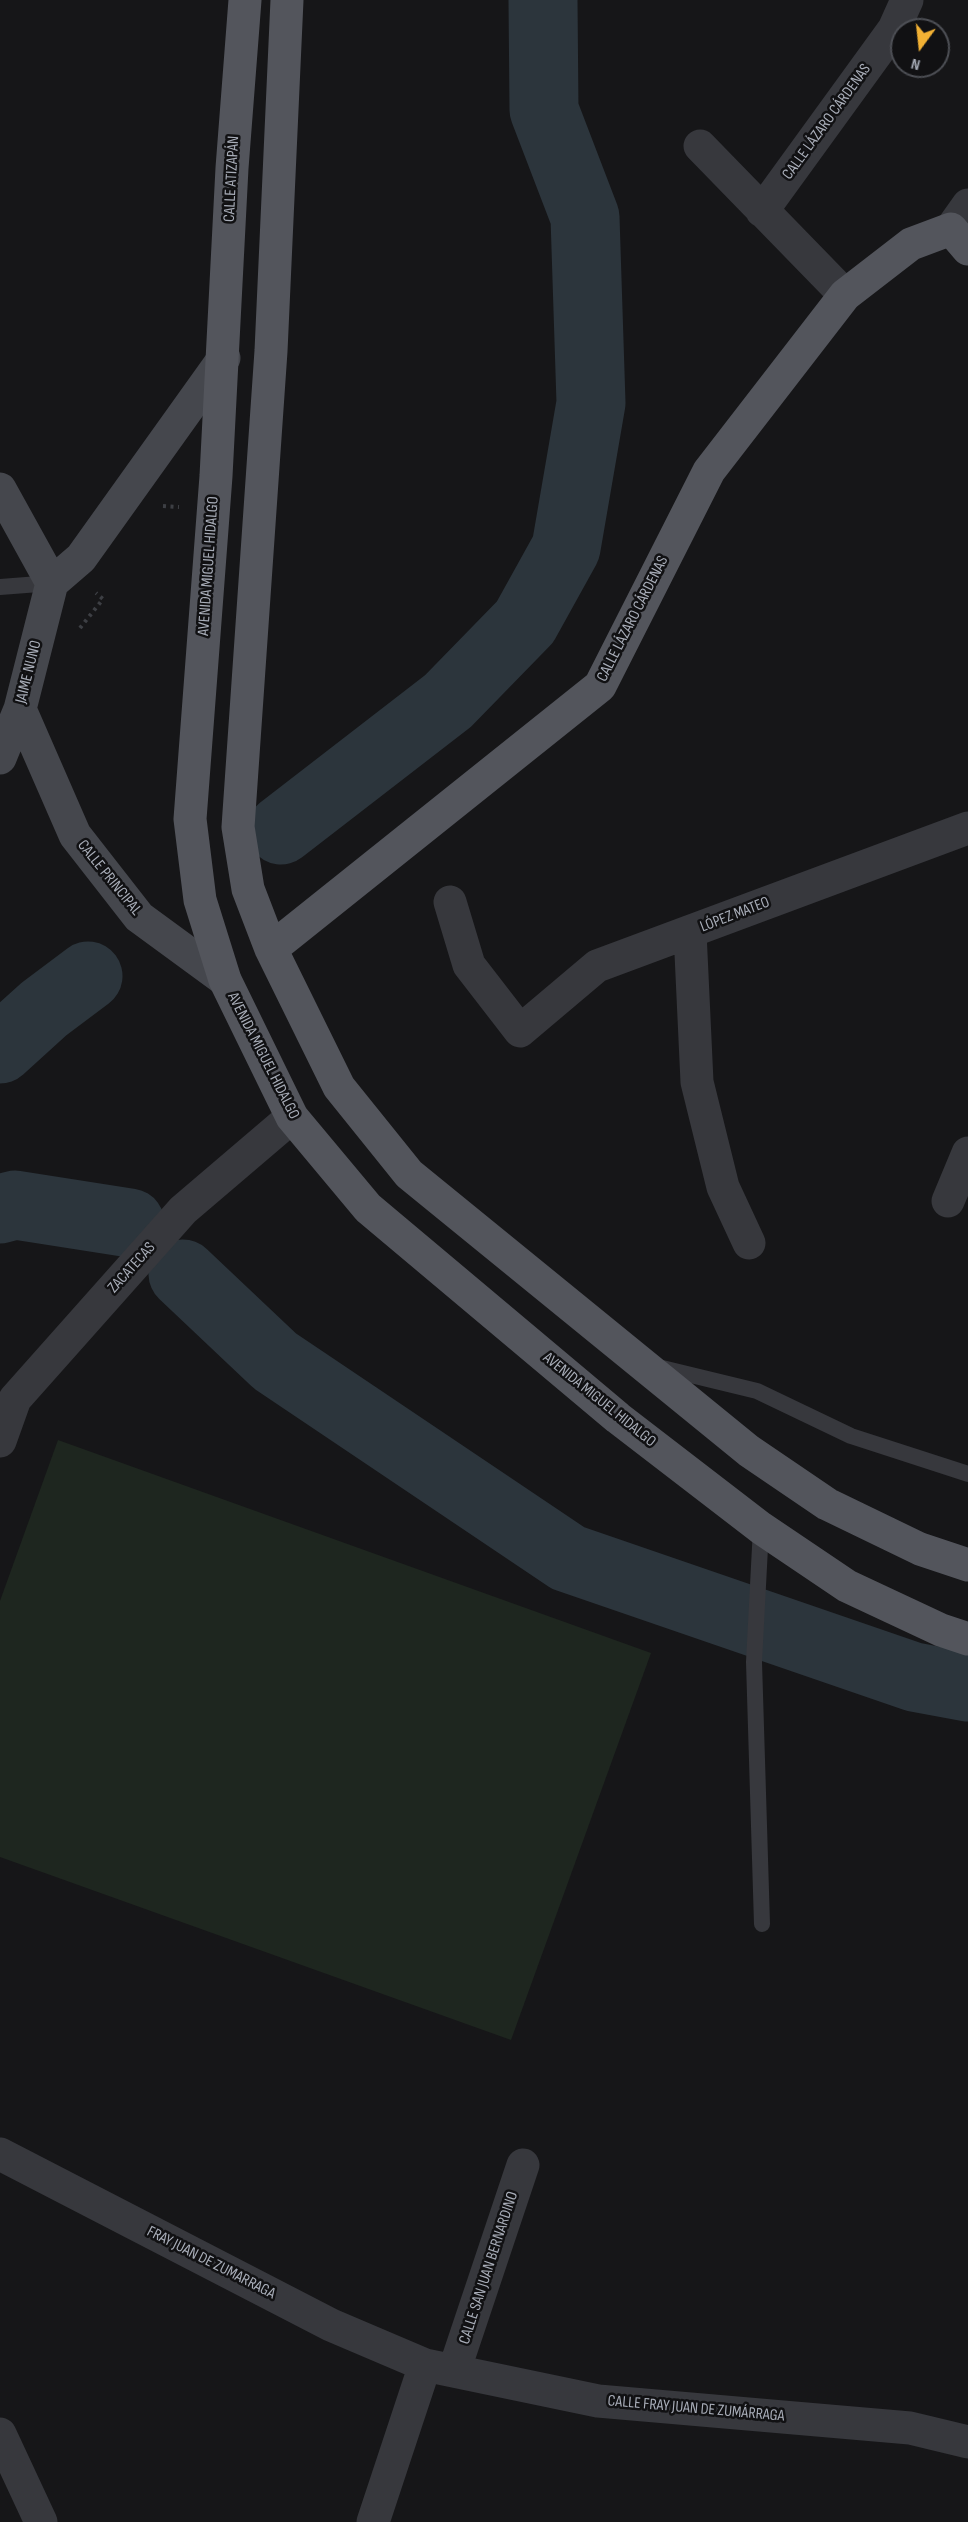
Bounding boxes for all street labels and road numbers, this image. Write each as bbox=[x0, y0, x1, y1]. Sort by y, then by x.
street label: CALLE LÁZARO CÁRDENAS bbox=[779, 60, 875, 184]
street label: CALLE ATIZAPÁN bbox=[220, 135, 244, 223]
street label: AVENIDA MIGUEL HIDALGO bbox=[195, 496, 223, 636]
street label: CALLE LÁZARO CÁRDENAS bbox=[593, 553, 673, 685]
street label: JAIME NUNO bbox=[12, 639, 46, 705]
street label: CALLE PRINCIPAL bbox=[73, 836, 145, 920]
street label: LÓPEZ MATEO bbox=[698, 893, 772, 937]
street label: AVENIDA MIGUEL HIDALGO bbox=[223, 989, 303, 1123]
street label: ZACATECAS bbox=[104, 1239, 160, 1297]
street label: AVENIDA MIGUEL HIDALGO bbox=[539, 1349, 659, 1451]
street label: CALLE SAN JUAN BERNARDINO bbox=[455, 2189, 523, 2347]
street label: FRAY JUAN DE ZUMARRAGA bbox=[143, 2222, 279, 2304]
street label: CALLE FRAY JUAN DE ZUMÁRRAGA bbox=[607, 2392, 785, 2426]

